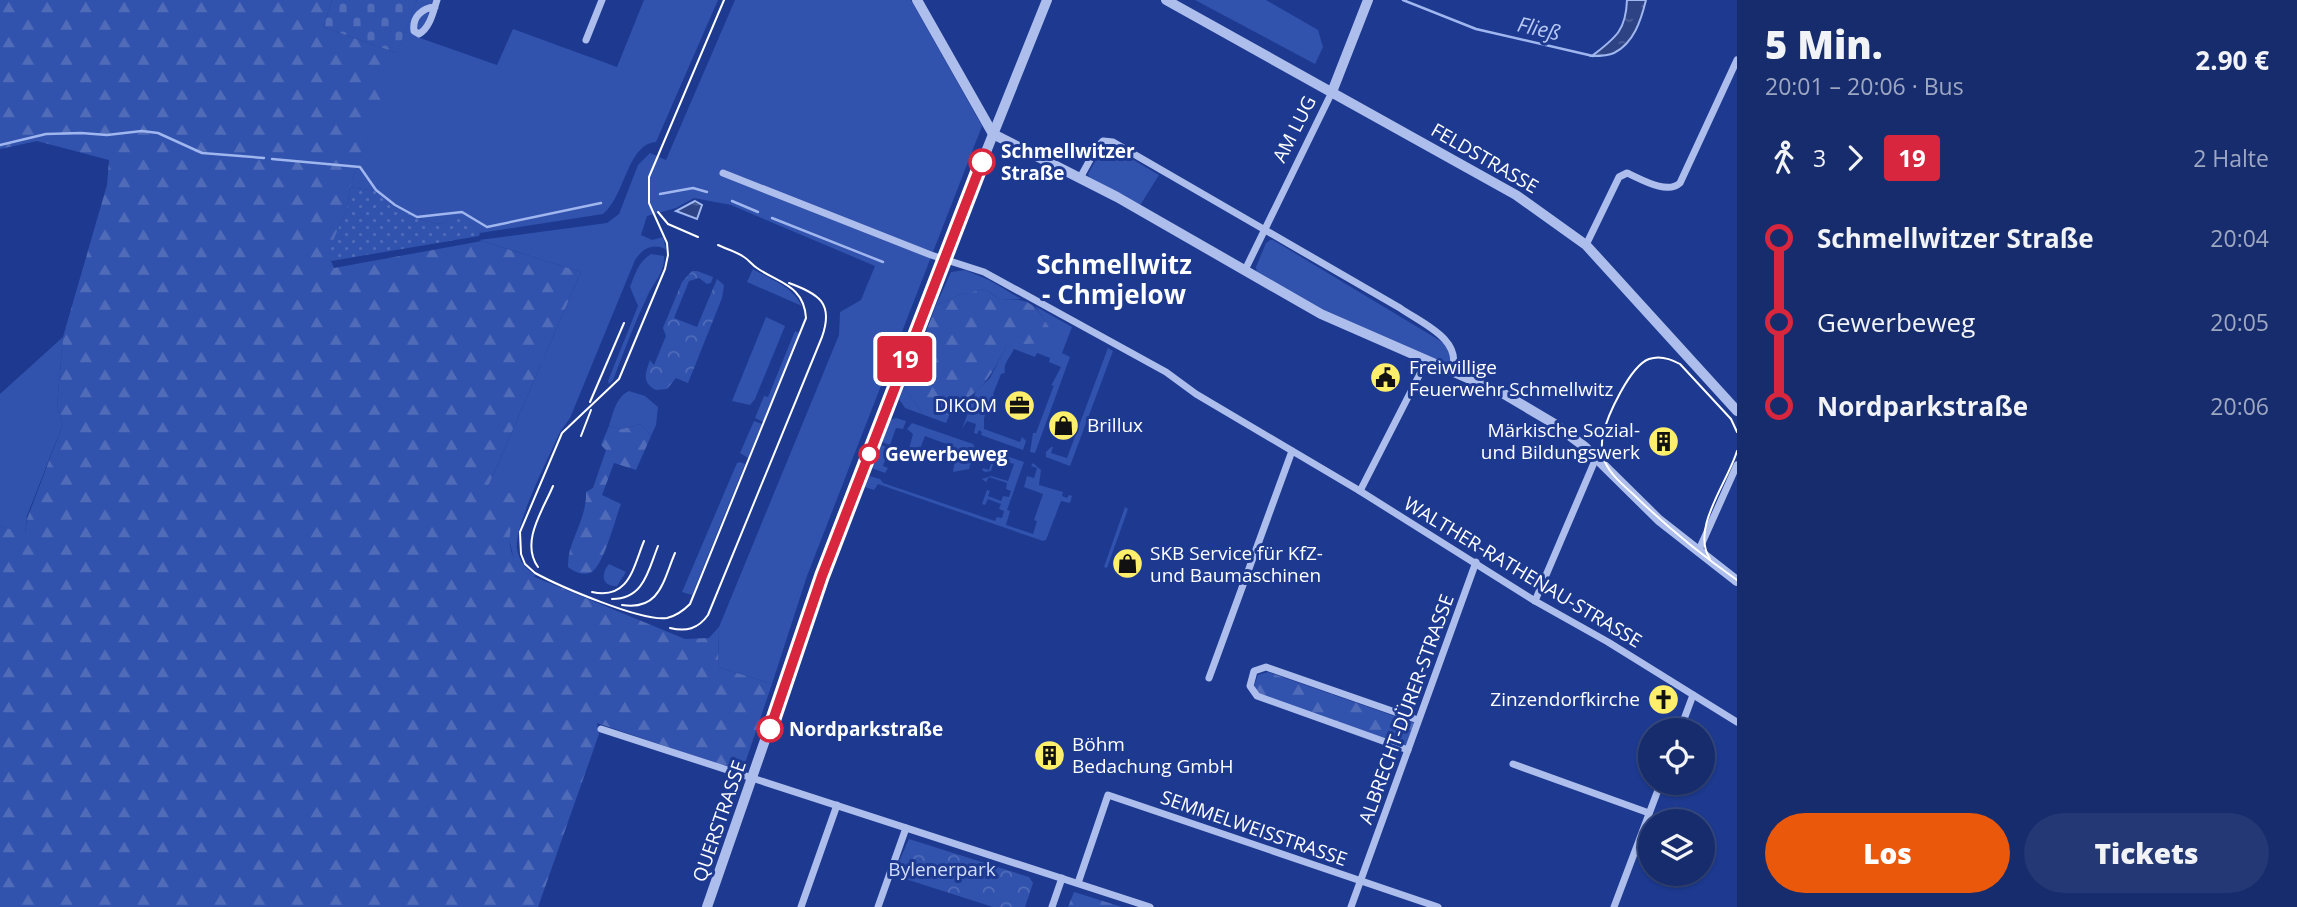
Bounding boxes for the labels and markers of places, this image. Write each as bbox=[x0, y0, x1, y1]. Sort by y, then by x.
place label: Schmellwitzer Straße bbox=[1001, 138, 1135, 186]
marker: Schmellwitzer Straße bbox=[969, 149, 995, 175]
place label: Freiwillige Feuerwehr Schmellwitz bbox=[1409, 354, 1614, 402]
public building icon: Freiwillige Feuerwehr Schmellwitz bbox=[1369, 361, 1403, 395]
office icon: DIKOM bbox=[1003, 388, 1037, 422]
place label: DIKOM bbox=[934, 392, 997, 418]
shop icon: Brillux bbox=[1047, 408, 1081, 442]
place label: Brillux bbox=[1087, 412, 1143, 438]
place label: Märkische Sozial- und Bildungswerk bbox=[1481, 417, 1640, 465]
building icon: Märkische Sozial- und Bildungswerk bbox=[1646, 424, 1680, 458]
place label: Gewerbeweg bbox=[885, 441, 1008, 467]
marker: Gewerbeweg bbox=[859, 444, 879, 464]
place label: SKB Service für KfZ- und Baumaschinen bbox=[1150, 540, 1323, 588]
shop icon: SKB Service für KfZ- und Baumaschinen bbox=[1110, 547, 1144, 581]
church icon: Zinzendorfkirche bbox=[1646, 682, 1680, 716]
place label: Zinzendorfkirche bbox=[1490, 686, 1640, 712]
marker: Nordparkstraße bbox=[757, 716, 783, 742]
place label: Nordparkstraße bbox=[789, 716, 943, 742]
place label: Böhm Bedachung GmbH bbox=[1072, 731, 1233, 779]
building icon: Böhm Bedachung GmbH bbox=[1032, 738, 1066, 772]

